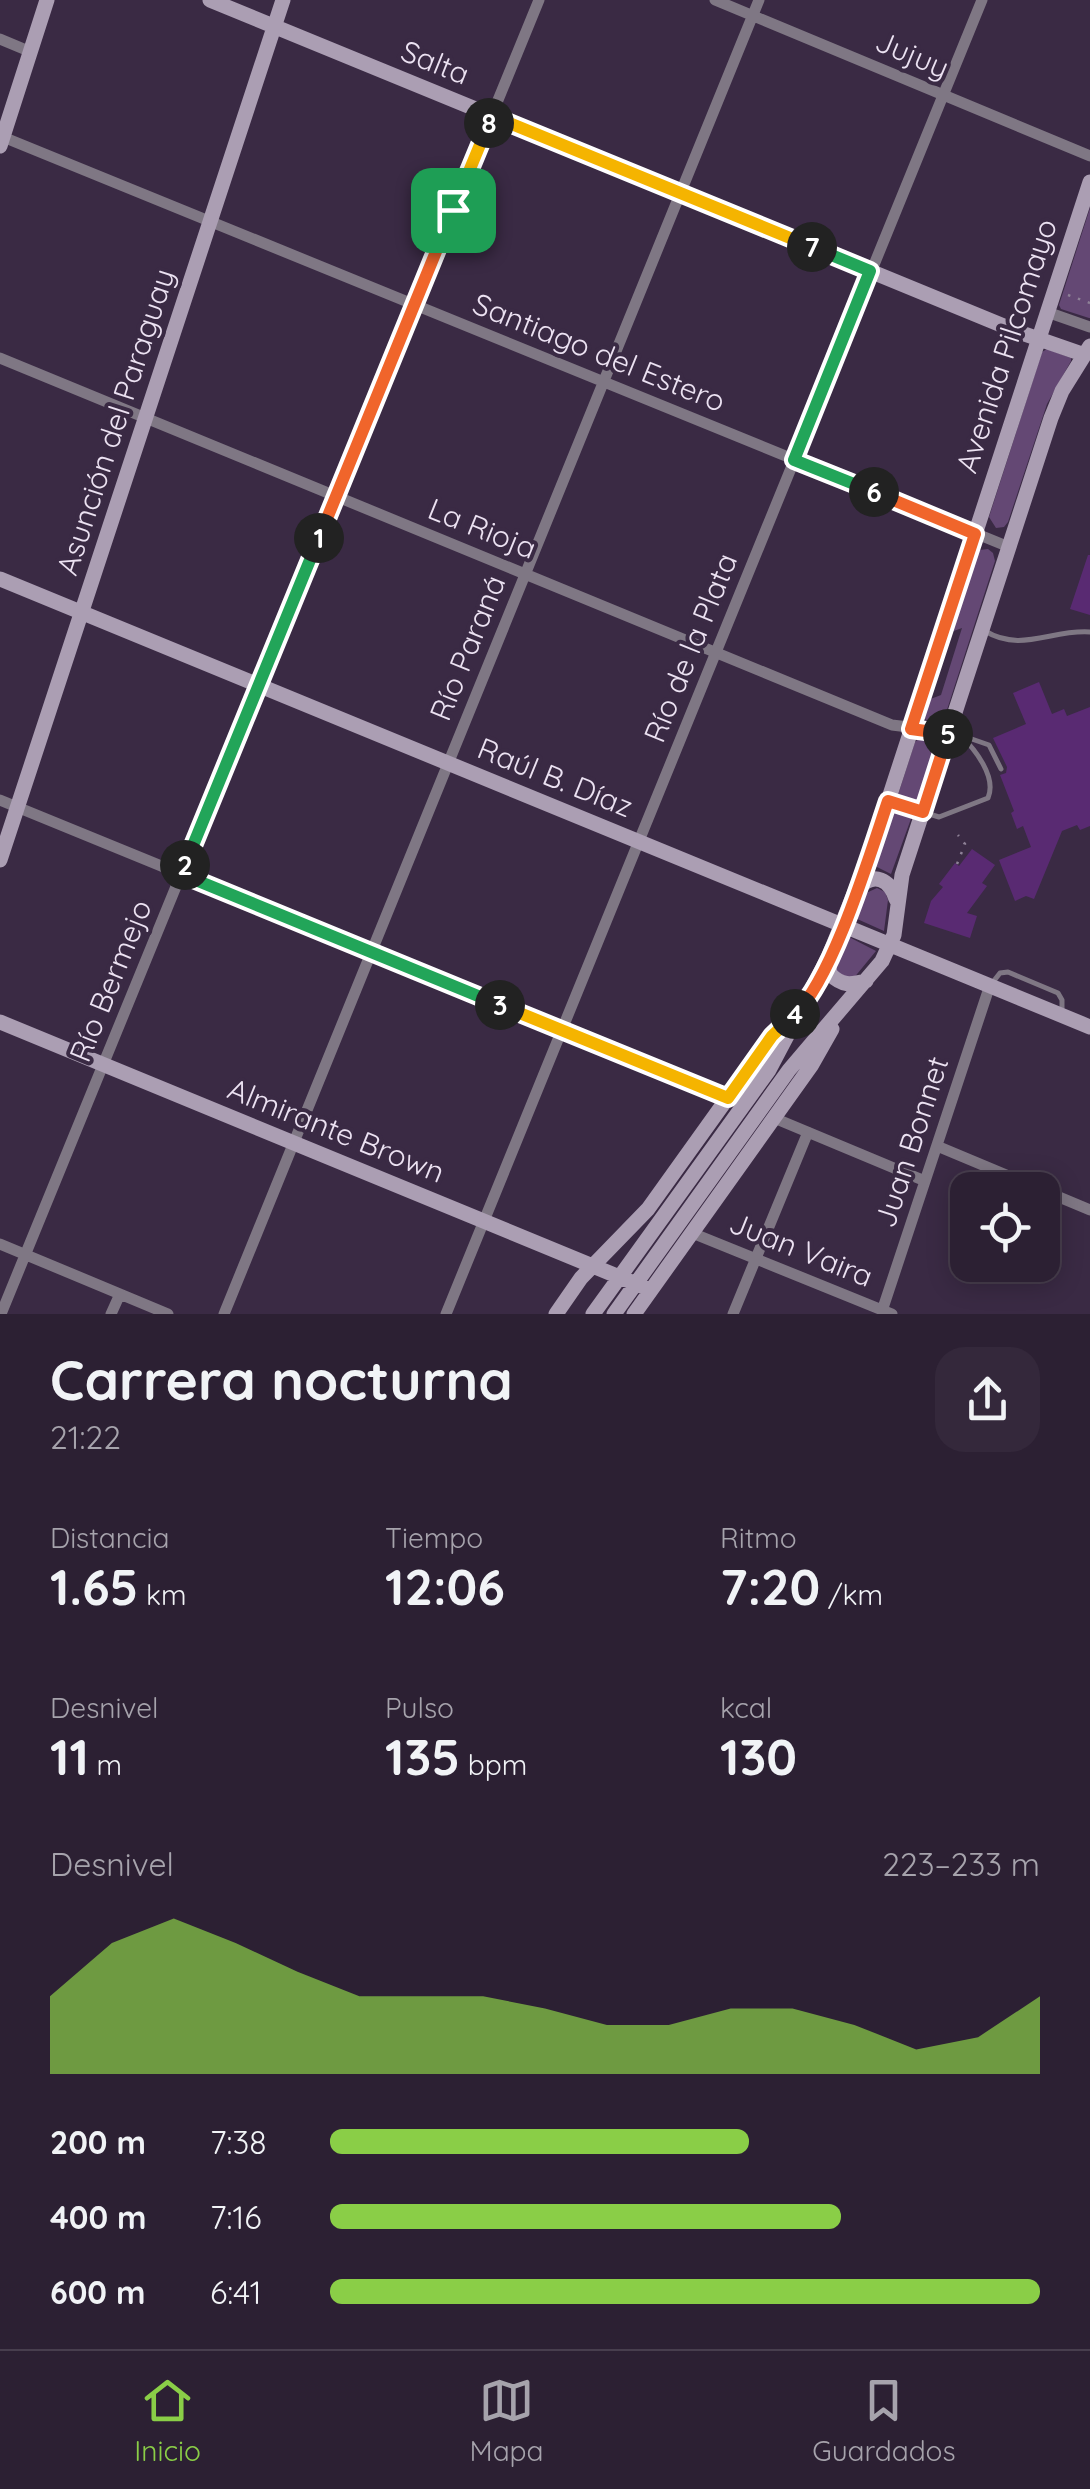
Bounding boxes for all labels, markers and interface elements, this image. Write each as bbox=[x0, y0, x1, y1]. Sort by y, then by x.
street label: Jujuy bbox=[870, 22, 955, 87]
street label: Salta bbox=[396, 31, 475, 93]
pin: 8 bbox=[464, 98, 514, 148]
text: 8 bbox=[481, 105, 497, 140]
pin bbox=[411, 168, 496, 253]
icon: arrive bbox=[426, 183, 481, 238]
street label: Avenida Pilcomayo bbox=[947, 214, 1065, 477]
pin: 7 bbox=[787, 222, 837, 272]
text: 7 bbox=[804, 229, 820, 264]
street label: Asunción del Paraguay bbox=[48, 264, 183, 580]
street label: Santiago del Estero bbox=[468, 284, 731, 420]
pin: 6 bbox=[849, 467, 899, 517]
text: 6 bbox=[866, 474, 882, 509]
street label: La Rioja bbox=[423, 489, 542, 567]
pin: 1 bbox=[294, 513, 344, 563]
text: 1 bbox=[314, 520, 324, 555]
street label: Río de la Plata bbox=[635, 547, 745, 748]
street label: Río Paraná bbox=[421, 569, 513, 726]
pin: 5 bbox=[923, 709, 973, 759]
text: 5 bbox=[940, 716, 956, 751]
street label: Raúl B. Díaz bbox=[472, 729, 638, 825]
pin: 2 bbox=[160, 840, 210, 890]
text: 2 bbox=[177, 847, 193, 882]
street label: Río Bermejo bbox=[60, 894, 160, 1067]
pin: 3 bbox=[475, 980, 525, 1030]
text: 3 bbox=[492, 987, 508, 1022]
pin: 4 bbox=[770, 989, 820, 1039]
text: 4 bbox=[787, 996, 803, 1031]
street label: Juan Bonnet bbox=[866, 1051, 957, 1232]
street label: Almirante Brown bbox=[222, 1069, 450, 1191]
map controls bbox=[950, 1172, 1060, 1282]
button: locate bbox=[950, 1172, 1060, 1282]
street label: Juan Vaira bbox=[724, 1203, 879, 1295]
text: Carrera nocturna bbox=[50, 1345, 513, 1414]
button: share bbox=[935, 1347, 1040, 1452]
text: 21:22 bbox=[50, 1417, 121, 1457]
text: Distancia bbox=[50, 1520, 169, 1555]
text: Tiempo bbox=[385, 1520, 483, 1555]
text: Ritmo bbox=[720, 1520, 797, 1555]
text: 1.65 bbox=[50, 1555, 138, 1618]
text: 12:06 bbox=[385, 1555, 505, 1618]
text: 7:20 bbox=[720, 1555, 820, 1618]
text: km bbox=[138, 1577, 187, 1612]
text: /km bbox=[820, 1577, 883, 1612]
text: Desnivel bbox=[50, 1690, 158, 1725]
text: Pulso bbox=[385, 1690, 454, 1725]
text: kcal bbox=[720, 1690, 772, 1725]
text: 11 bbox=[50, 1725, 89, 1788]
text: 135 bbox=[385, 1725, 460, 1788]
text: 130 bbox=[720, 1725, 797, 1788]
text: m bbox=[89, 1747, 122, 1782]
text: bpm bbox=[460, 1747, 527, 1782]
text: Desnivel bbox=[50, 1844, 174, 1884]
text: 223–233 m bbox=[882, 1844, 1040, 1884]
text: 200 m bbox=[50, 2122, 146, 2162]
text: 7:38 bbox=[210, 2122, 266, 2162]
text: 400 m bbox=[50, 2197, 147, 2237]
text: 7:16 bbox=[210, 2197, 261, 2237]
text: 600 m bbox=[50, 2272, 145, 2312]
text: 6:41 bbox=[210, 2272, 262, 2312]
tab: Inicio bbox=[134, 2373, 201, 2468]
tab: Mapa bbox=[470, 2373, 544, 2468]
tab: Guardados bbox=[812, 2373, 956, 2468]

